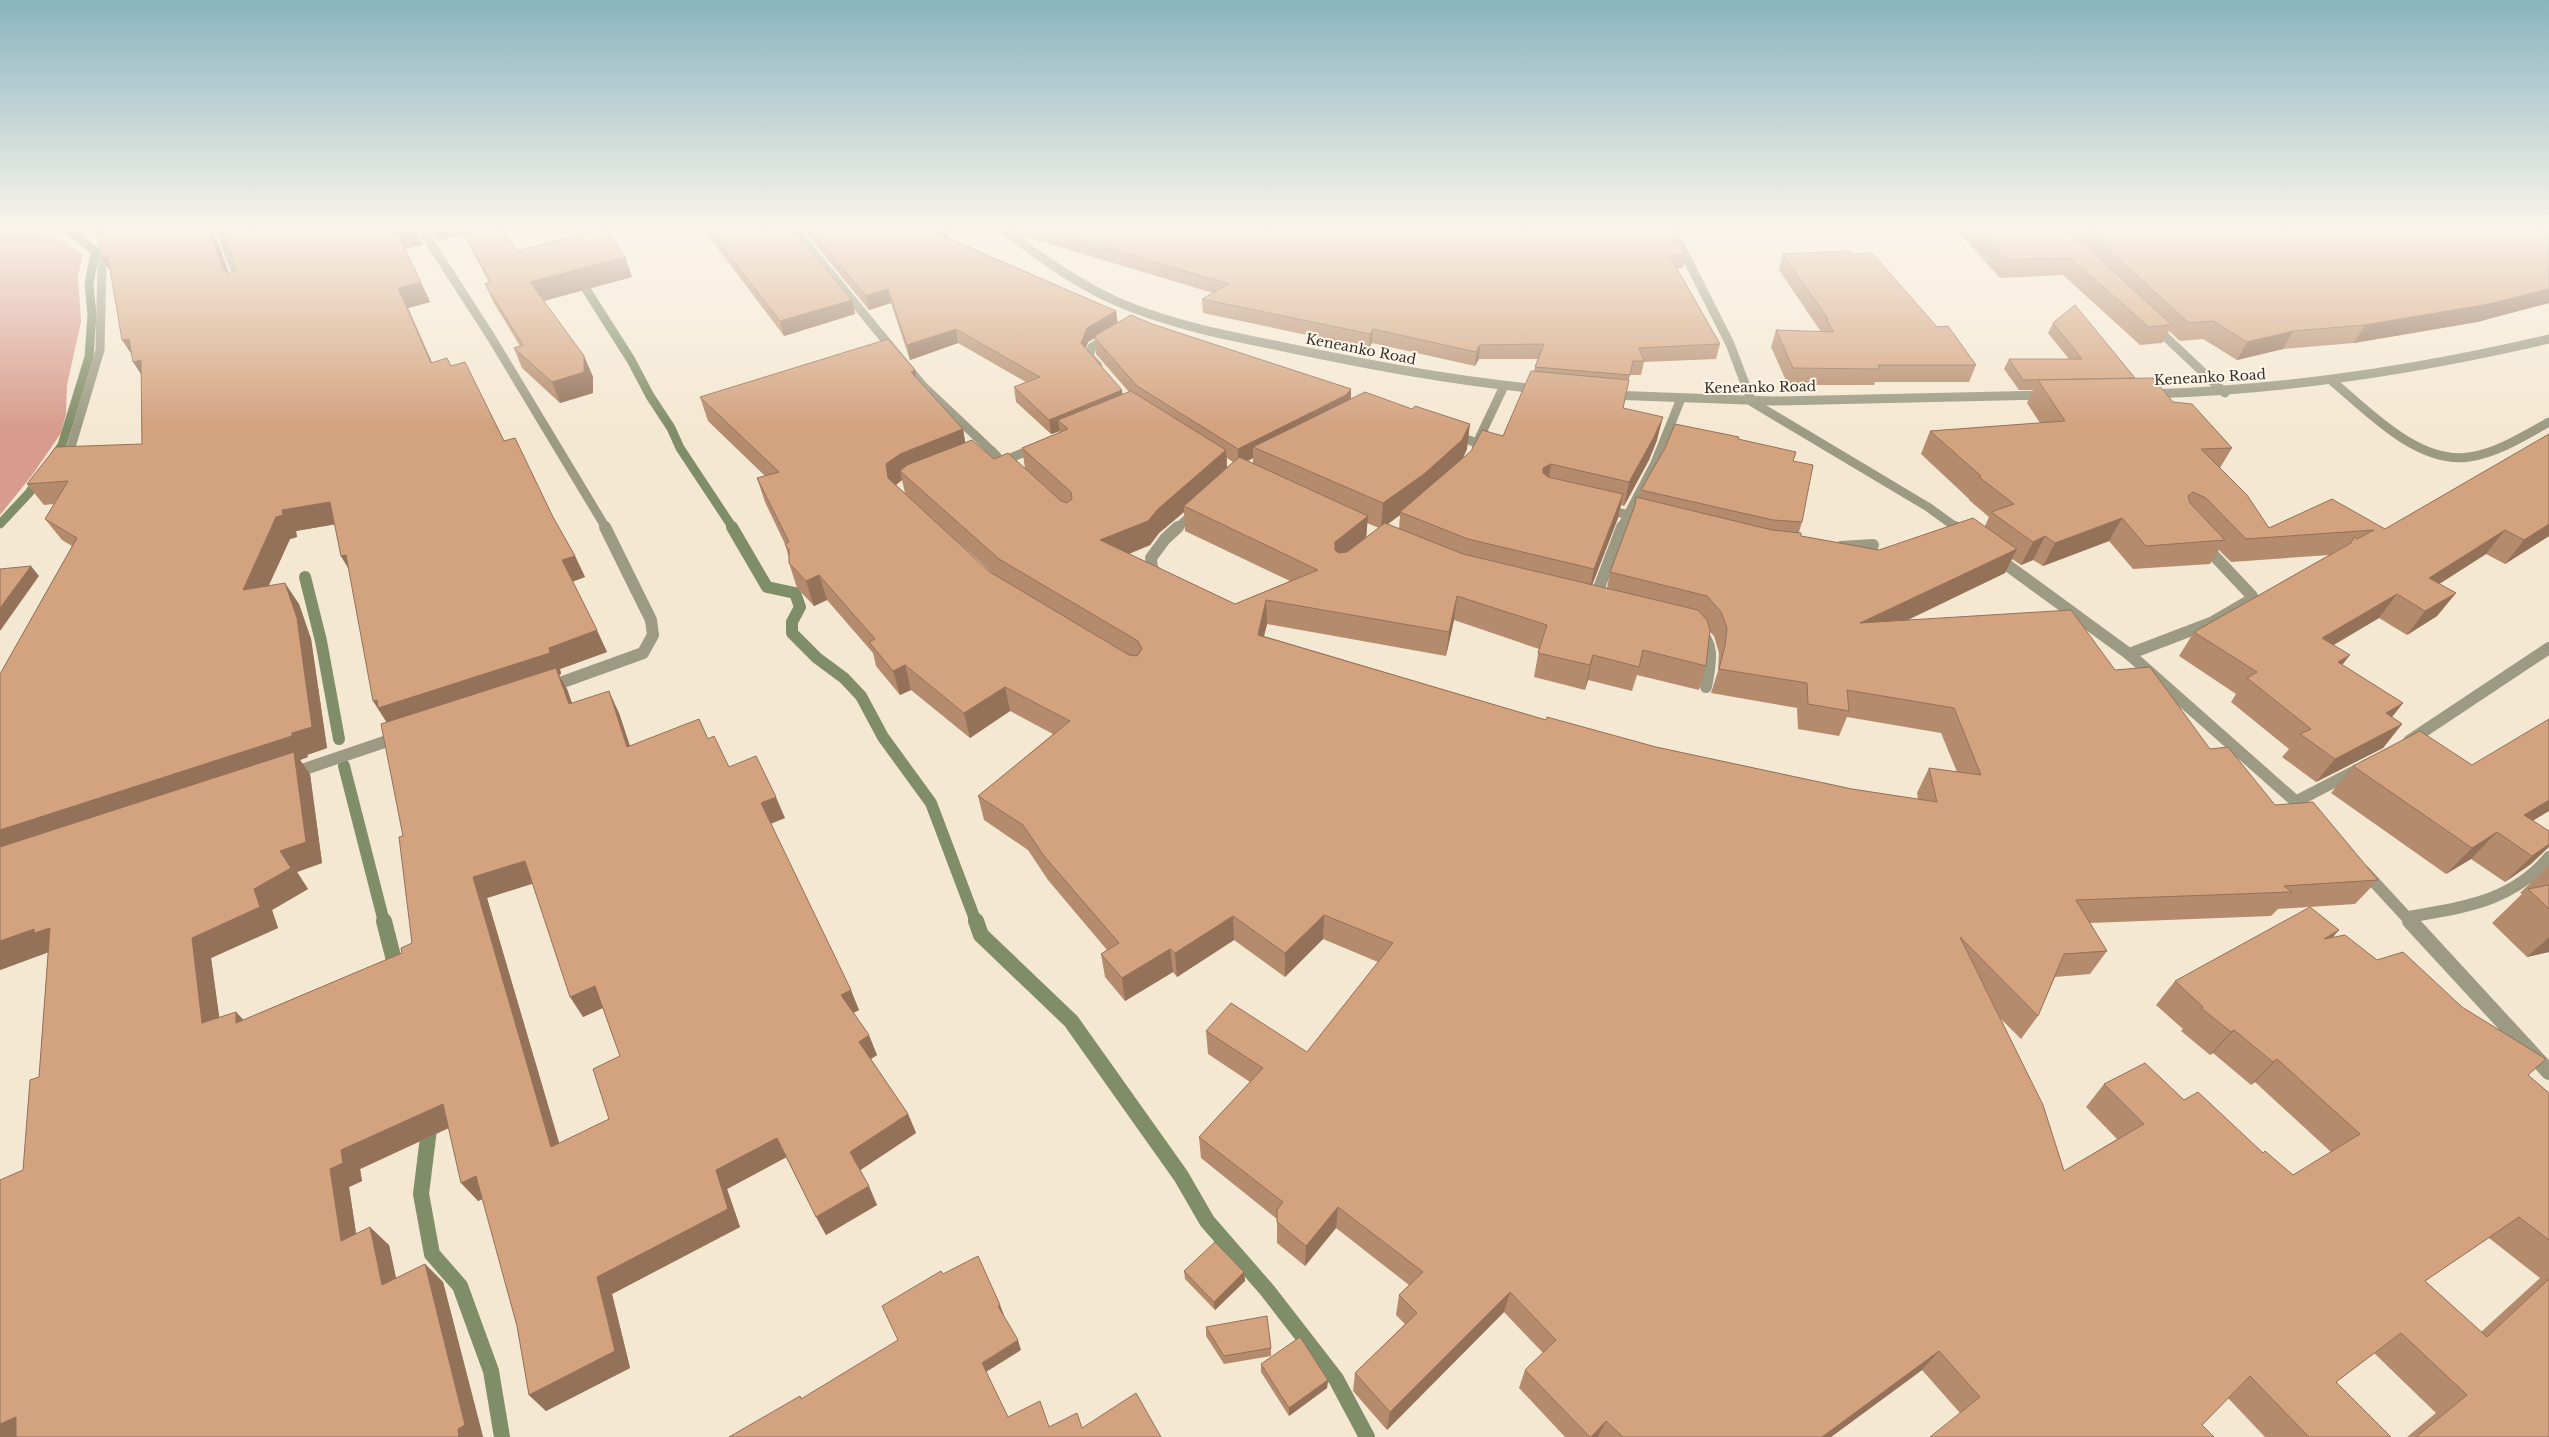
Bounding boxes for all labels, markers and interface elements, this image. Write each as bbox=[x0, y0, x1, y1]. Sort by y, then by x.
street label: Keneanko Road bbox=[1304, 329, 1418, 369]
street label: Keneanko Road bbox=[2153, 365, 2267, 389]
street label: Keneanko Road bbox=[1704, 377, 1817, 397]

